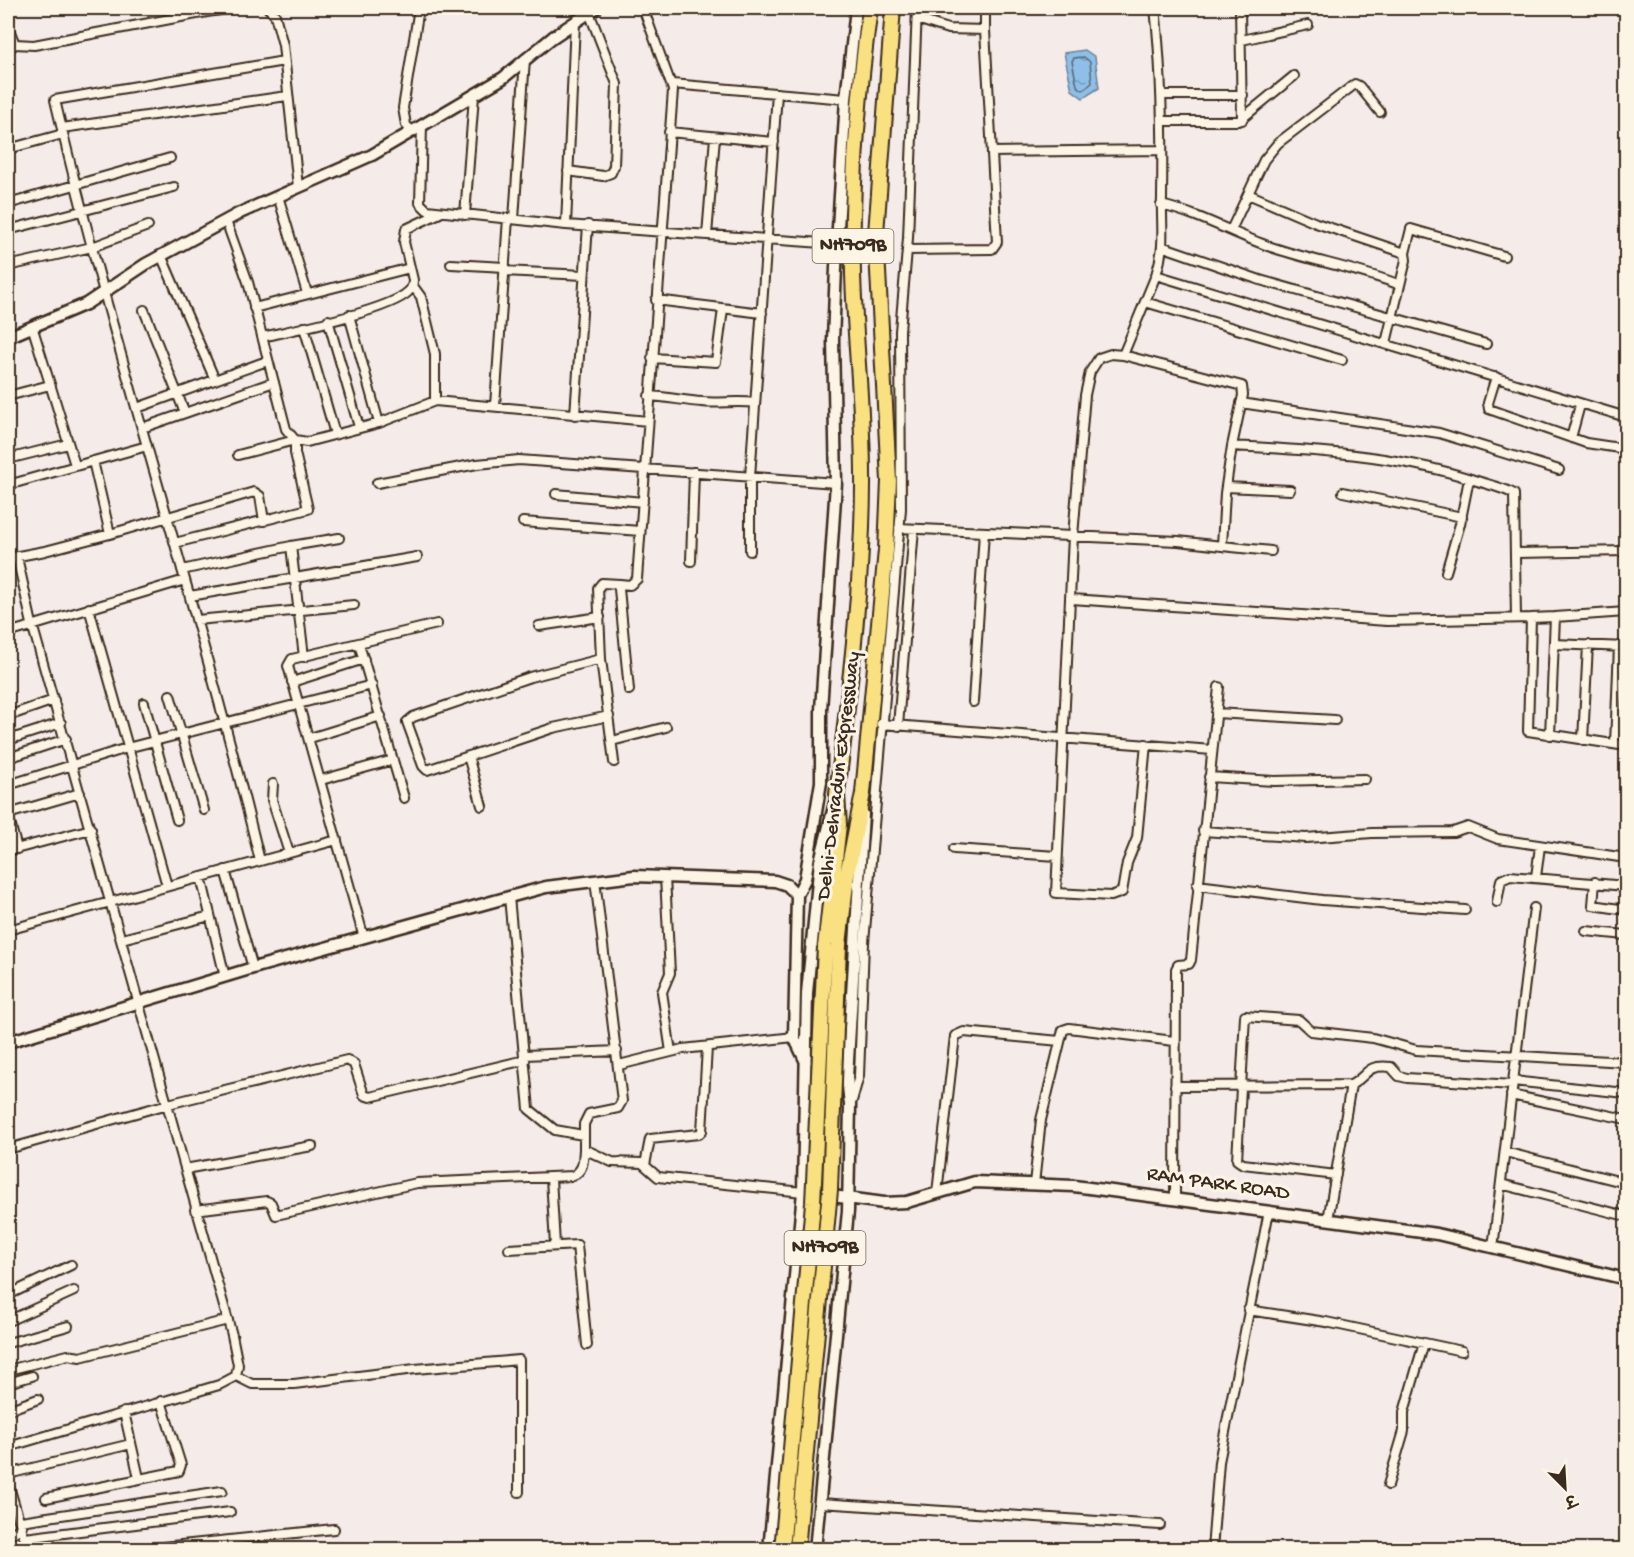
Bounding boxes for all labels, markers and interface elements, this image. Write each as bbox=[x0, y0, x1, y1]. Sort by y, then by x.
road number: NH709B bbox=[812, 229, 894, 263]
street label: Delhi-Dehradun Expressway bbox=[812, 650, 868, 904]
street label: RAM PARK ROAD bbox=[1145, 1163, 1291, 1207]
road number: NH709B bbox=[784, 1231, 866, 1265]
north arrow bbox=[1535, 1458, 1595, 1518]
text: उ bbox=[1560, 1487, 1580, 1510]

